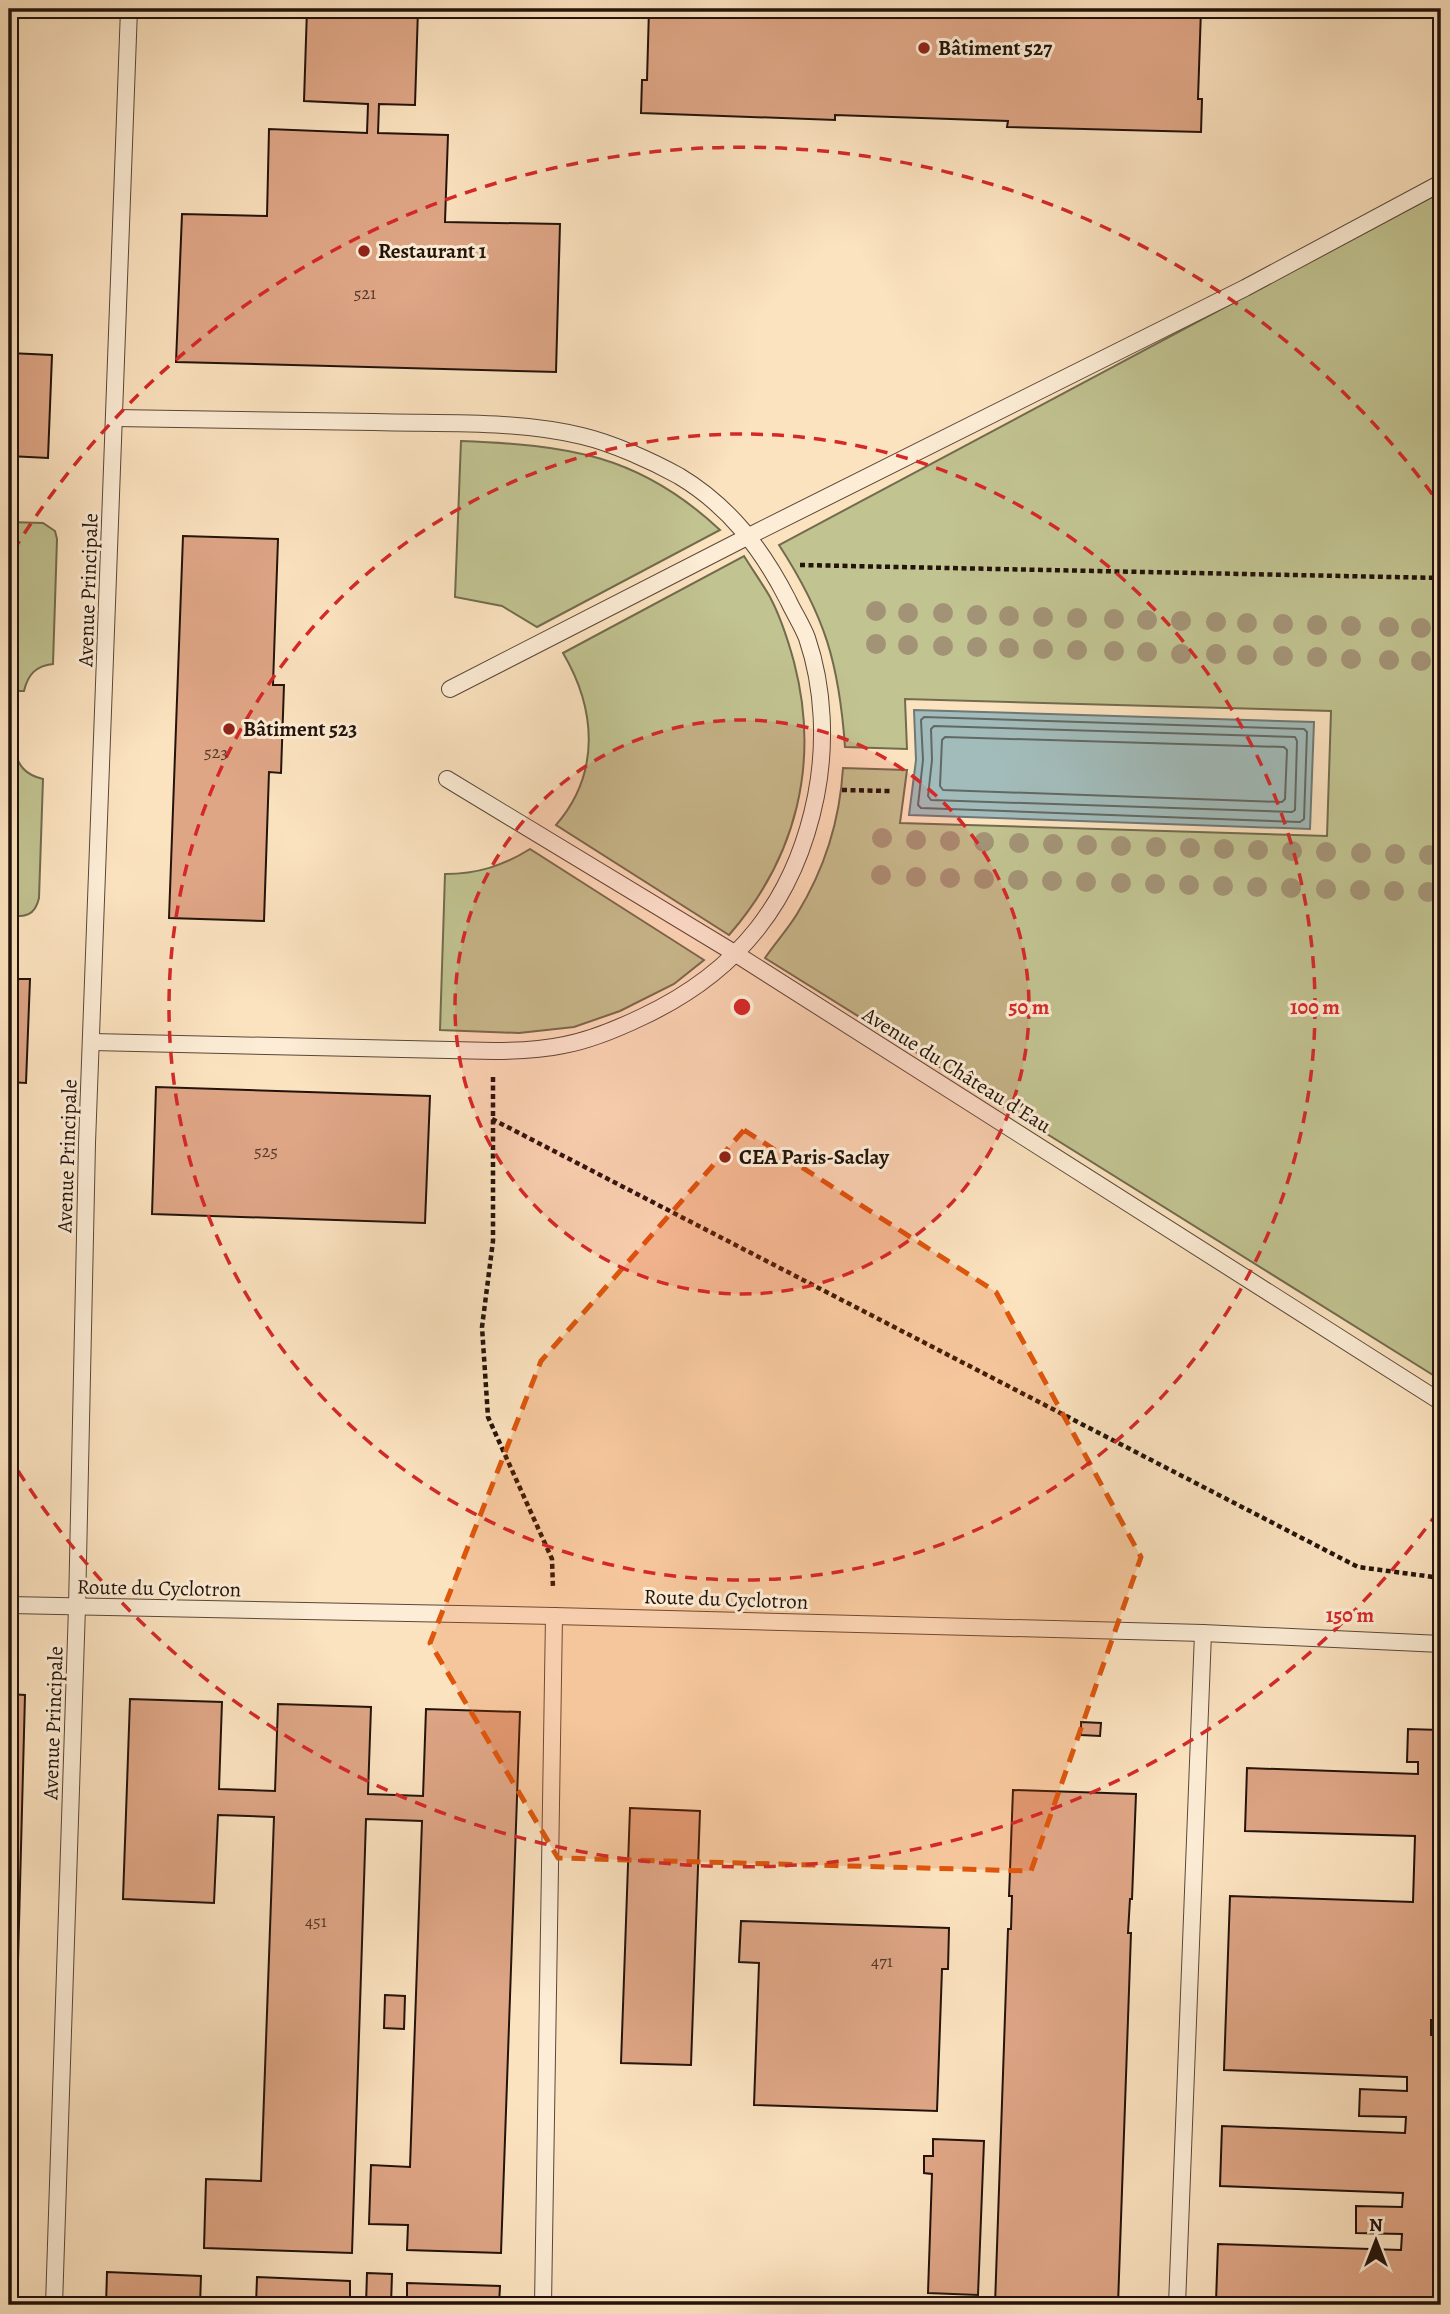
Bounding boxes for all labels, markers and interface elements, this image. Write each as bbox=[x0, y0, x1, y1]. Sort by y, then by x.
place label: Bâtiment 527 bbox=[938, 34, 1052, 62]
marker: Bâtiment 527 bbox=[916, 40, 932, 56]
place label: Restaurant 1 bbox=[378, 237, 487, 265]
marker: Restaurant 1 bbox=[356, 243, 372, 259]
house number: 521 bbox=[354, 281, 376, 305]
street label: Avenue Principale bbox=[71, 513, 105, 668]
place label: Bâtiment 523 bbox=[243, 715, 357, 743]
marker: Bâtiment 523 bbox=[221, 721, 237, 737]
house number: 523 bbox=[204, 740, 228, 764]
text: 50 m bbox=[1009, 993, 1050, 1021]
text: 100 m bbox=[1290, 993, 1340, 1021]
centre of rings bbox=[730, 995, 754, 1019]
street label: Avenue du Château d'Eau bbox=[857, 1000, 1057, 1140]
street label: Avenue Principale bbox=[50, 1079, 84, 1234]
house number: 525 bbox=[254, 1139, 278, 1163]
place label: CEA Paris-Saclay bbox=[739, 1143, 890, 1171]
marker: CEA Paris-Saclay bbox=[717, 1149, 733, 1165]
street label: Route du Cyclotron bbox=[77, 1573, 241, 1603]
street label: Route du Cyclotron bbox=[643, 1582, 809, 1616]
text: 150 m bbox=[1326, 1601, 1375, 1629]
street label: Avenue Principale bbox=[36, 1646, 70, 1801]
house number: 451 bbox=[305, 1909, 327, 1933]
house number: 471 bbox=[871, 1949, 893, 1973]
north arrow bbox=[1342, 2206, 1412, 2276]
text: N bbox=[1369, 2212, 1383, 2238]

